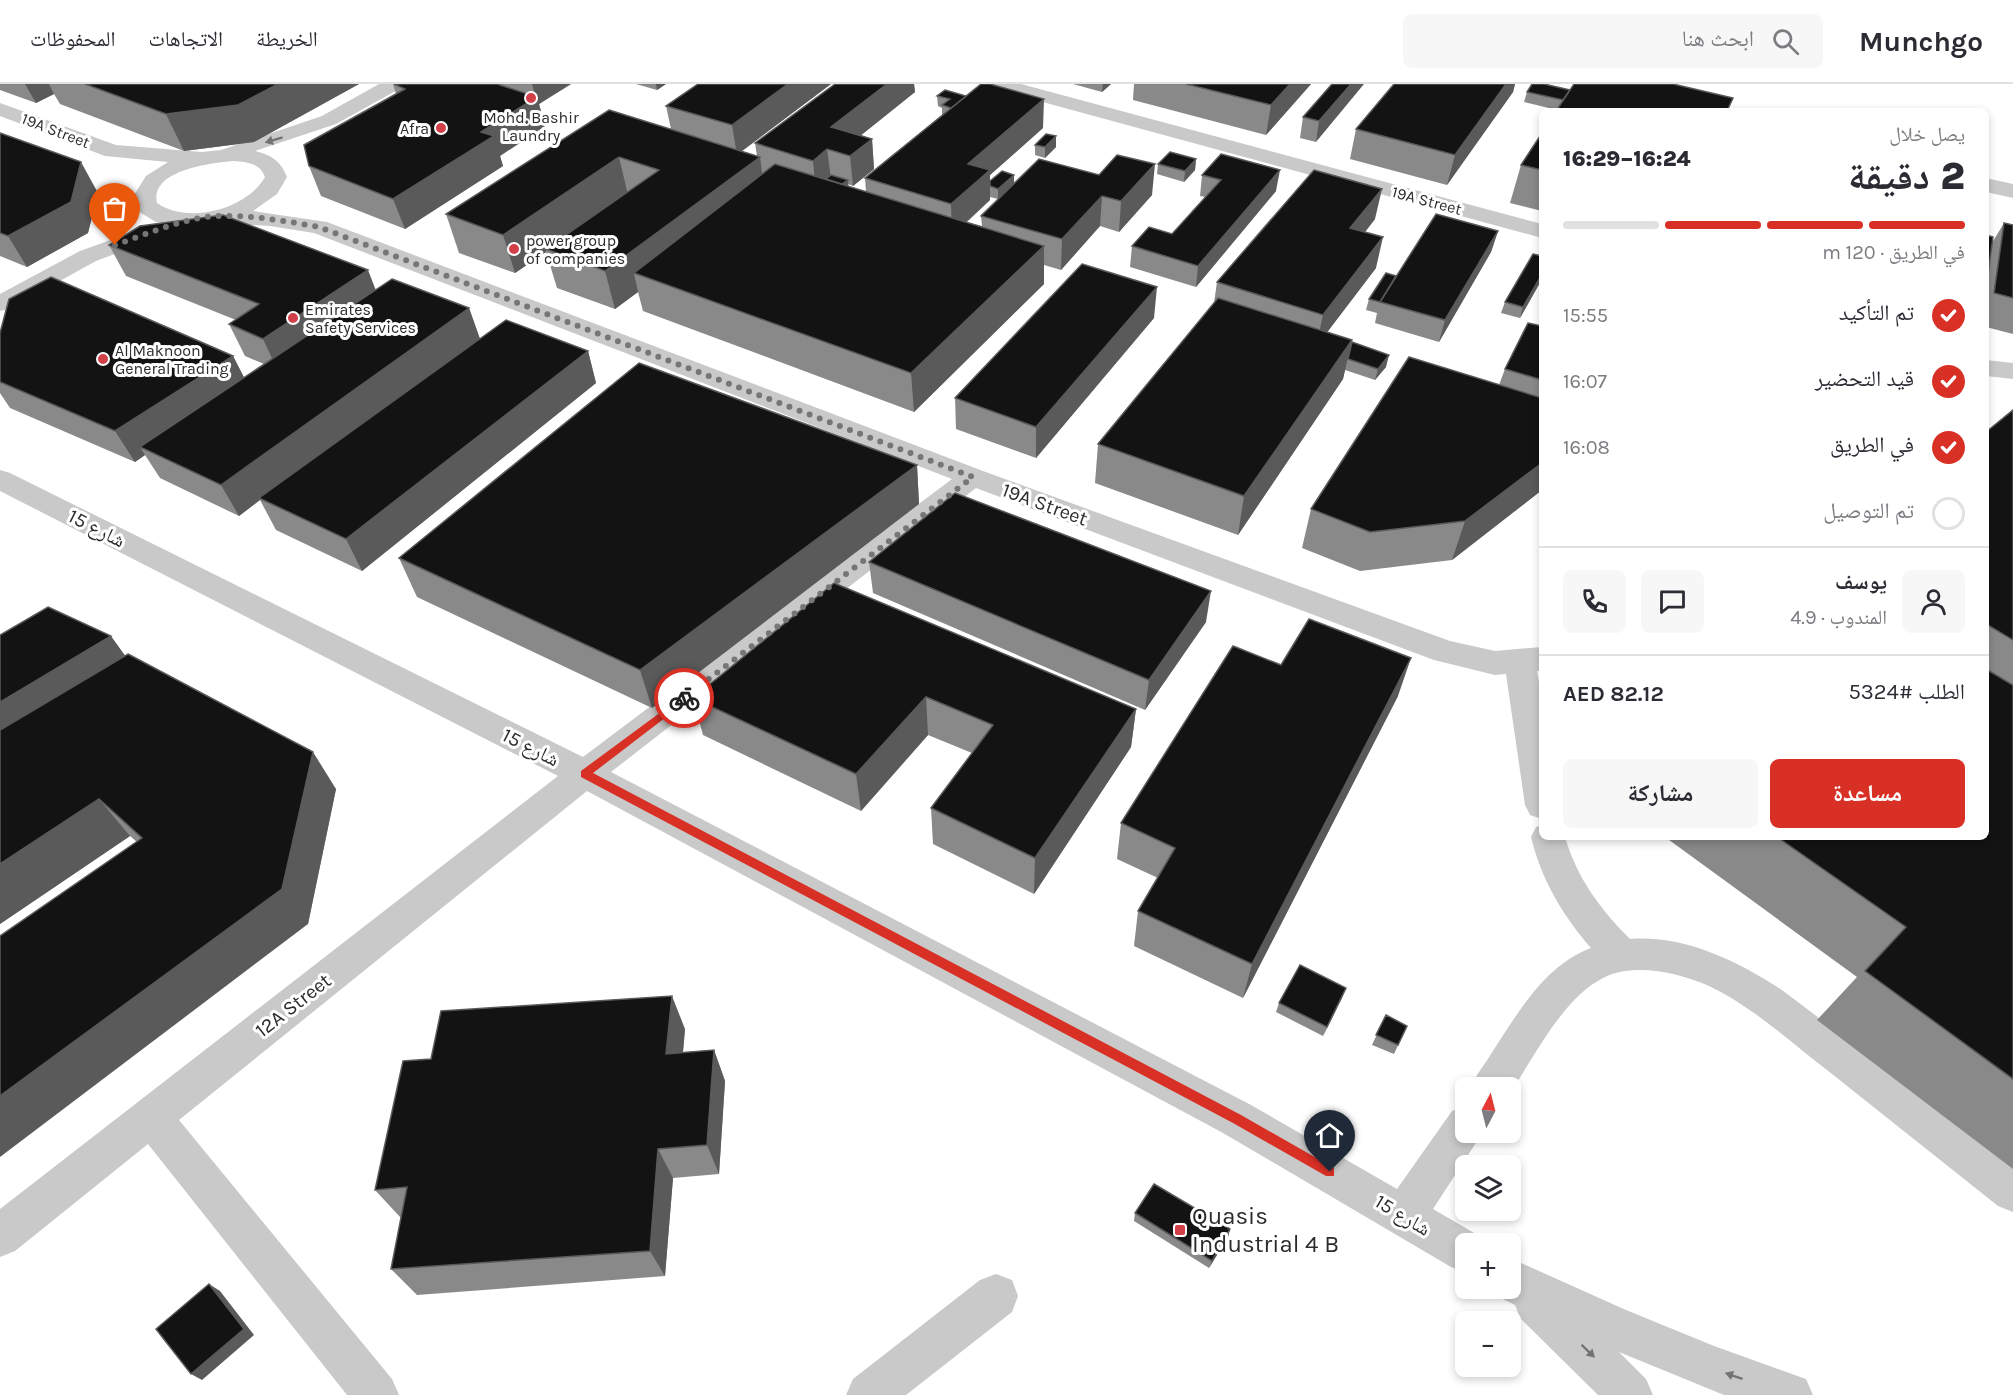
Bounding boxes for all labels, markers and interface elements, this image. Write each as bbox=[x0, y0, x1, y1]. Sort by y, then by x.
search box bbox=[1403, 14, 1823, 68]
icon: search bbox=[1769, 25, 1802, 58]
text: Munchgo bbox=[1859, 25, 1983, 58]
text: ابحث هنا bbox=[1682, 26, 1754, 52]
text: المحفوظات bbox=[30, 27, 115, 51]
text: الاتجاهات bbox=[148, 27, 223, 51]
text: الخريطة bbox=[256, 27, 318, 51]
marker: Mohd. Bashir Laundry bbox=[524, 91, 538, 105]
place label: Mohd. Bashir Laundry bbox=[483, 108, 579, 145]
street label: 19A Street bbox=[19, 109, 93, 152]
place label: Afra bbox=[400, 119, 429, 138]
marker: Afra bbox=[434, 121, 448, 135]
text: يصل خلال bbox=[1889, 123, 1965, 146]
one-way arrow bbox=[265, 136, 283, 145]
text: 16:24–16:29 bbox=[1563, 146, 1690, 172]
text: 2 دقيقة bbox=[1848, 153, 1965, 199]
street label: 19A Street bbox=[1390, 182, 1464, 219]
pin bbox=[89, 183, 140, 245]
icon: bag bbox=[98, 192, 131, 225]
place label: power group of companies bbox=[526, 231, 625, 268]
text: في الطريق · 120 m bbox=[1822, 241, 1965, 264]
marker: power group of companies bbox=[507, 242, 521, 256]
icon: check bbox=[1932, 299, 1965, 332]
place label: Emirates Safety Services bbox=[305, 300, 416, 337]
text: تم التأكيد bbox=[1839, 300, 1914, 326]
text: 15:55 bbox=[1563, 304, 1608, 327]
marker: Emirates Safety Services bbox=[286, 311, 300, 325]
place label: Al Maknoon General Trading bbox=[115, 341, 229, 378]
marker: Al Maknoon General Trading bbox=[96, 352, 110, 366]
icon: check bbox=[1932, 365, 1965, 398]
text: قيد التحضير bbox=[1815, 366, 1914, 392]
text: 16:07 bbox=[1563, 370, 1607, 393]
icon: check bbox=[1932, 431, 1965, 464]
text: في الطريق bbox=[1830, 432, 1914, 458]
text: 16:08 bbox=[1563, 436, 1610, 459]
street label: 19A Street bbox=[999, 478, 1091, 531]
text: تم التوصيل bbox=[1823, 498, 1914, 524]
street label: شارع 15 bbox=[64, 504, 129, 553]
text: يوسف bbox=[1835, 569, 1887, 595]
button: phone bbox=[1563, 570, 1626, 633]
button: chat bbox=[1641, 570, 1704, 633]
button: person bbox=[1902, 570, 1965, 633]
text: المندوب · 4.9 bbox=[1790, 606, 1887, 629]
courier bbox=[654, 668, 714, 728]
text: الطلب #5324 bbox=[1848, 679, 1965, 705]
text: AED 82.12 bbox=[1563, 681, 1664, 707]
icon: bike bbox=[668, 682, 701, 715]
street label: شارع 15 bbox=[498, 723, 563, 772]
button: مشاركة bbox=[1563, 759, 1758, 828]
button: مساعدة bbox=[1770, 759, 1965, 828]
street label: 12A Street bbox=[251, 969, 336, 1042]
north arrow bbox=[1455, 1077, 1521, 1143]
map controls bbox=[1455, 1077, 1521, 1377]
pin bbox=[1304, 1110, 1355, 1172]
icon: home bbox=[1313, 1119, 1346, 1152]
button: layers bbox=[1455, 1155, 1521, 1221]
street label: شارع 15 bbox=[1370, 1190, 1435, 1242]
place label: Quasis Industrial 4 B bbox=[1192, 1202, 1339, 1258]
marker: Quasis Industrial 4 B bbox=[1173, 1223, 1187, 1237]
button: + bbox=[1455, 1233, 1521, 1299]
button: − bbox=[1455, 1311, 1521, 1377]
one-way arrow bbox=[1580, 1344, 1594, 1358]
one-way arrow bbox=[1725, 1371, 1743, 1381]

